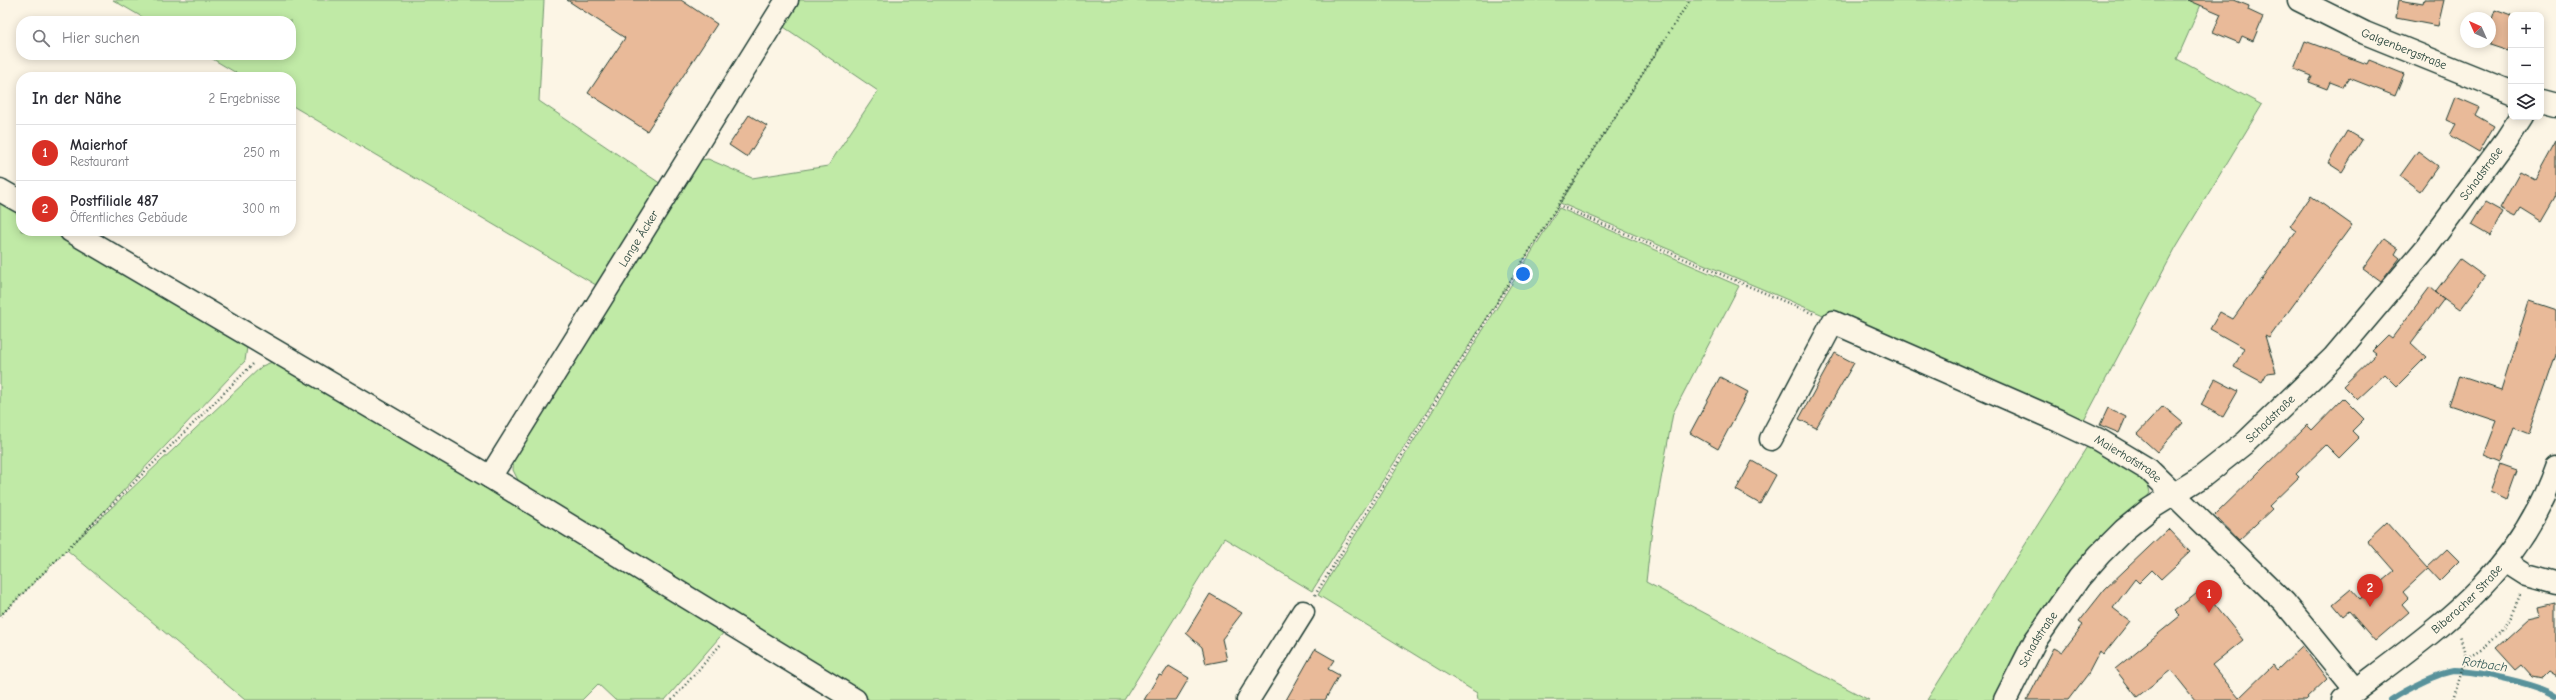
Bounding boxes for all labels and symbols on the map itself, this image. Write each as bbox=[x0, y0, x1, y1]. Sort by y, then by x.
north arrow bbox=[2460, 12, 2496, 48]
street label: Galgenbergstraße bbox=[2359, 25, 2449, 72]
street label: Schadstraße bbox=[2457, 144, 2505, 203]
street label: Lange Äcker bbox=[616, 207, 662, 269]
your location bbox=[1513, 264, 1533, 284]
street label: Schadstraße bbox=[2243, 392, 2298, 446]
street label: Maierhofstraße bbox=[2092, 432, 2165, 485]
street label: Biberacher Straße bbox=[2428, 562, 2505, 637]
pin: 2 bbox=[2357, 574, 2383, 607]
pin: 1 bbox=[2196, 580, 2222, 613]
street label: Schadstraße bbox=[2016, 609, 2060, 670]
water label: Rotbach bbox=[2461, 653, 2509, 675]

